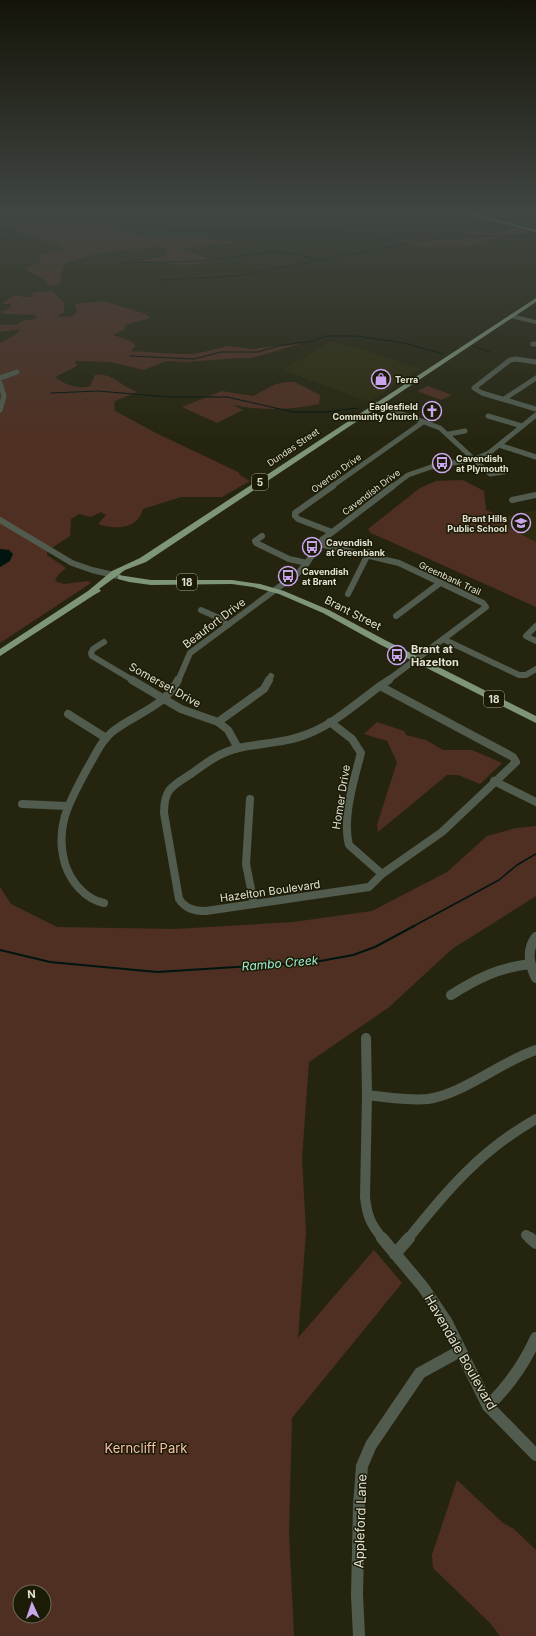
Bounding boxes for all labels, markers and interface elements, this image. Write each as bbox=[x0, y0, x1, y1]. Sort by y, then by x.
shop icon: Terra bbox=[370, 368, 392, 390]
place label: Terra bbox=[395, 374, 418, 385]
church icon: Eaglesfield Community Church bbox=[421, 400, 443, 422]
place label: Eaglesfield Community Church bbox=[333, 401, 418, 422]
street label: Dundas Street bbox=[265, 426, 321, 468]
street label: Overton Drive bbox=[309, 451, 363, 495]
bus stop icon: Cavendish at Plymouth bbox=[431, 452, 453, 474]
place label: Cavendish at Plymouth bbox=[456, 453, 509, 474]
street label: Cavendish Drive bbox=[340, 467, 402, 517]
road number: 5 bbox=[252, 474, 268, 490]
school or university icon: Brant Hills Public School bbox=[510, 512, 532, 534]
place label: Brant Hills Public School bbox=[447, 513, 507, 534]
bus stop icon: Cavendish at Greenbank bbox=[301, 536, 323, 558]
place label: Cavendish at Greenbank bbox=[326, 537, 386, 558]
street label: Greenbank Trail bbox=[417, 559, 483, 597]
bus stop icon: Cavendish at Brant bbox=[277, 565, 299, 587]
place label: Cavendish at Brant bbox=[302, 566, 349, 587]
road number: 18 bbox=[177, 574, 197, 590]
street label: Brant Street bbox=[322, 593, 384, 633]
street label: Beaufort Drive bbox=[180, 595, 248, 651]
place label: Brant at Hazelton bbox=[411, 642, 459, 669]
bus stop icon: Brant at Hazelton bbox=[386, 644, 408, 666]
street label: Somerset Drive bbox=[127, 659, 203, 711]
road number: 18 bbox=[484, 691, 504, 707]
street label: Homer Drive bbox=[329, 764, 353, 830]
street label: Hazelton Boulevard bbox=[219, 877, 321, 905]
water label: Rambo Creek bbox=[241, 952, 319, 974]
street label: Havendale Boulevard bbox=[421, 1292, 501, 1412]
park label: Kerncliff Park bbox=[105, 1440, 187, 1456]
street label: Appleford Lane bbox=[350, 1474, 370, 1568]
north arrow bbox=[12, 1584, 52, 1624]
text: N bbox=[27, 1587, 36, 1601]

